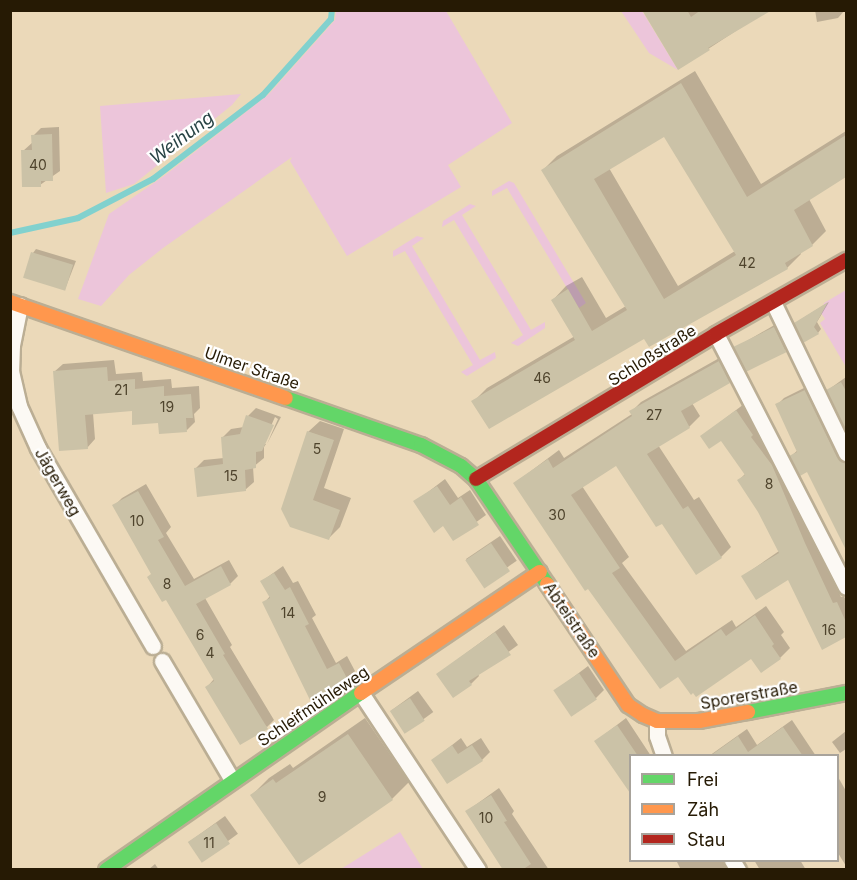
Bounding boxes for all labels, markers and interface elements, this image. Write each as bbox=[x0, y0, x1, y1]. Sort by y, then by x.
water label: Weihung bbox=[146, 107, 218, 169]
house number: 40 bbox=[29, 157, 47, 173]
house number: 42 bbox=[738, 255, 756, 271]
street label: Schloßstraße bbox=[604, 320, 700, 390]
street label: Ulmer Straße bbox=[202, 343, 302, 393]
house number: 46 bbox=[533, 370, 551, 386]
house number: 21 bbox=[114, 382, 128, 398]
house number: 19 bbox=[160, 399, 174, 415]
house number: 27 bbox=[646, 407, 662, 423]
house number: 5 bbox=[313, 441, 321, 457]
street label: Jägerweg bbox=[31, 445, 85, 519]
house number: 15 bbox=[224, 468, 238, 484]
house number: 8 bbox=[765, 476, 773, 492]
house number: 30 bbox=[548, 507, 566, 523]
house number: 10 bbox=[130, 513, 144, 529]
house number: 8 bbox=[163, 576, 171, 592]
street label: Abteistraße bbox=[540, 579, 604, 661]
house number: 14 bbox=[281, 605, 295, 621]
house number: 16 bbox=[822, 622, 836, 638]
house number: 6 bbox=[196, 627, 204, 643]
house number: 4 bbox=[205, 645, 215, 661]
street label: Schleifmühleweg bbox=[254, 662, 372, 750]
street label: Sporerstraße bbox=[699, 677, 799, 713]
legend bbox=[629, 754, 839, 862]
text: Frei bbox=[687, 769, 718, 790]
house number: 9 bbox=[318, 789, 326, 805]
text: Zäh bbox=[687, 799, 719, 820]
house number: 10 bbox=[479, 810, 493, 826]
text: Stau bbox=[687, 829, 725, 850]
house number: 11 bbox=[203, 835, 215, 851]

